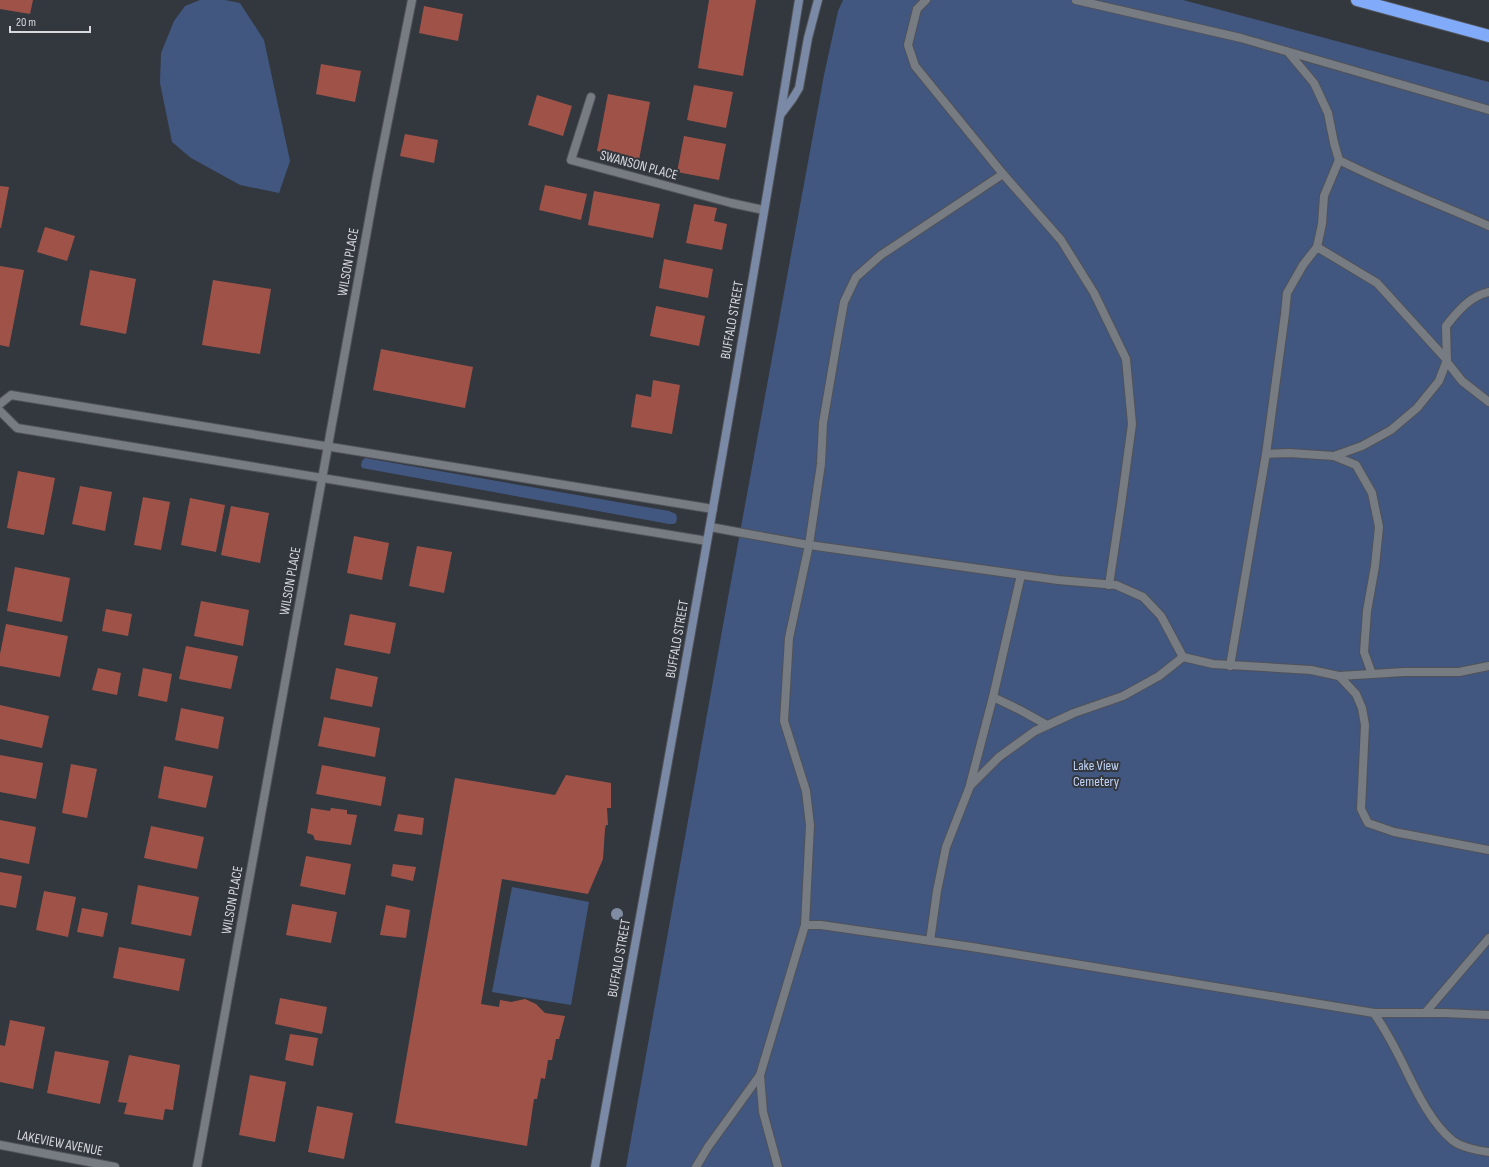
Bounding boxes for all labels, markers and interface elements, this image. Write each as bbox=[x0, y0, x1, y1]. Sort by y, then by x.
scale bar bbox=[10, 8, 90, 34]
text: 20 m bbox=[16, 15, 36, 30]
street label: SWANSON PLACE bbox=[598, 146, 680, 184]
street label: WILSON PLACE bbox=[334, 226, 362, 297]
street label: BUFFALO STREET bbox=[717, 279, 747, 360]
street label: WILSON PLACE bbox=[276, 545, 304, 616]
street label: BUFFALO STREET bbox=[662, 598, 692, 679]
park label: Lake View Cemetery bbox=[1073, 757, 1120, 790]
street label: WILSON PLACE bbox=[218, 864, 246, 935]
street label: BUFFALO STREET bbox=[604, 917, 634, 998]
street label: LAKEVIEW AVENUE bbox=[16, 1126, 105, 1160]

